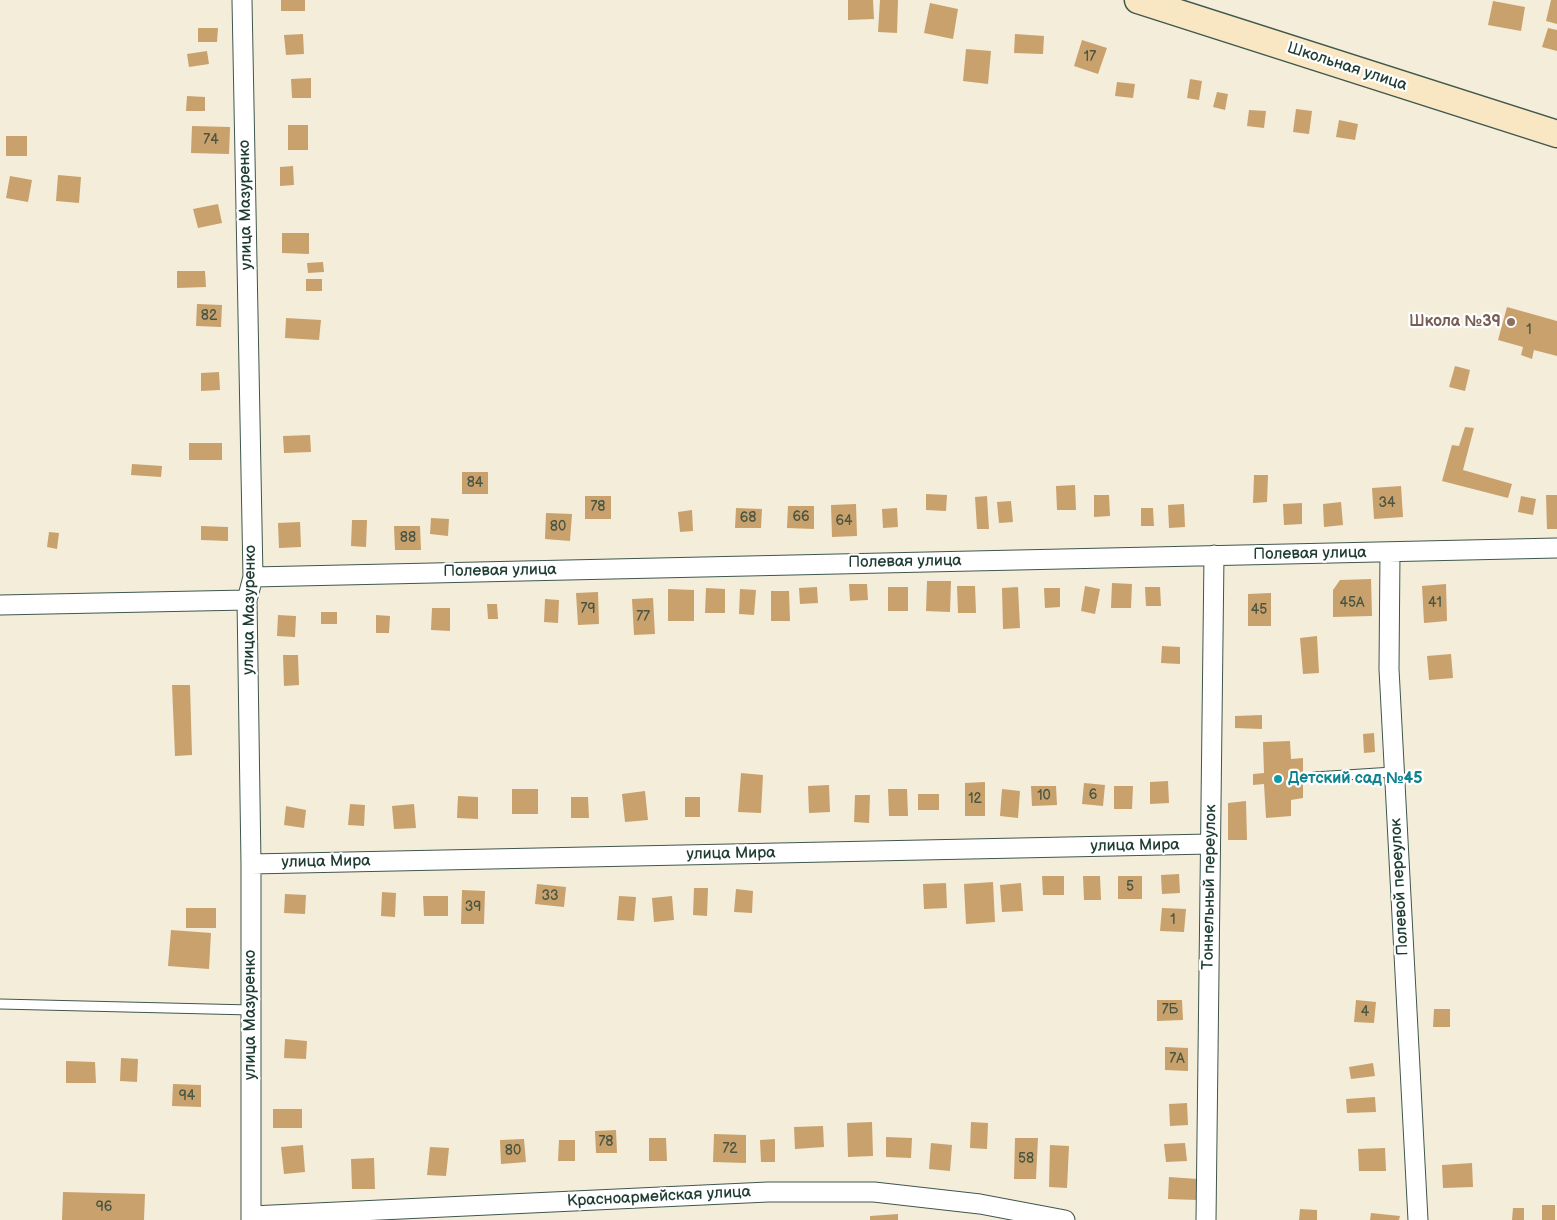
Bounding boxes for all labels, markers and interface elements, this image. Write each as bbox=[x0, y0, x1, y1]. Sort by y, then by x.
street label: Школьная улица bbox=[1285, 39, 1409, 95]
house number: 17 bbox=[1084, 49, 1096, 65]
house number: 74 bbox=[203, 132, 219, 148]
street label: улица Мазуренко bbox=[235, 140, 257, 270]
house number: 82 bbox=[201, 308, 217, 324]
place label: Школа №39 bbox=[1409, 312, 1501, 332]
marker: Школа №39 bbox=[1505, 316, 1517, 328]
house number: 1 bbox=[1526, 322, 1532, 338]
house number: 84 bbox=[467, 475, 483, 491]
house number: 34 bbox=[1378, 495, 1396, 511]
house number: 78 bbox=[590, 499, 606, 515]
house number: 66 bbox=[792, 509, 810, 525]
house number: 68 bbox=[740, 510, 756, 526]
house number: 64 bbox=[835, 513, 853, 529]
house number: 80 bbox=[550, 519, 566, 535]
house number: 88 bbox=[400, 530, 416, 546]
street label: Полевая улица bbox=[1253, 543, 1367, 565]
street label: улица Мазуренко bbox=[239, 545, 261, 675]
street label: Полевая улица bbox=[848, 551, 962, 573]
street label: Полевая улица bbox=[443, 560, 557, 582]
house number: 45А bbox=[1339, 595, 1365, 611]
house number: 41 bbox=[1428, 595, 1442, 611]
house number: 79 bbox=[581, 601, 595, 617]
house number: 45 bbox=[1251, 602, 1267, 618]
house number: 77 bbox=[636, 609, 650, 625]
place label: Детский сад №45 bbox=[1288, 769, 1423, 789]
marker: Детский сад №45 bbox=[1272, 773, 1284, 785]
house number: 6 bbox=[1089, 787, 1097, 803]
house number: 10 bbox=[1037, 788, 1051, 804]
house number: 12 bbox=[968, 791, 982, 807]
street label: Тоннельный переулок bbox=[1199, 804, 1221, 970]
street label: Полевой переулок bbox=[1387, 818, 1413, 956]
street label: улица Мира bbox=[1090, 836, 1180, 856]
street label: улица Мира bbox=[686, 844, 776, 864]
street label: улица Мира bbox=[281, 852, 371, 872]
house number: 5 bbox=[1126, 879, 1134, 895]
house number: 33 bbox=[541, 888, 559, 904]
house number: 39 bbox=[465, 899, 481, 915]
house number: 1 bbox=[1170, 912, 1176, 928]
street label: улица Мазуренко bbox=[241, 950, 261, 1080]
house number: 7Б bbox=[1162, 1002, 1178, 1018]
house number: 4 bbox=[1361, 1004, 1369, 1020]
house number: 7А bbox=[1169, 1051, 1185, 1067]
house number: 94 bbox=[179, 1088, 195, 1104]
house number: 78 bbox=[598, 1134, 614, 1150]
house number: 72 bbox=[722, 1141, 738, 1157]
house number: 80 bbox=[505, 1143, 521, 1159]
house number: 58 bbox=[1018, 1151, 1034, 1167]
street label: Красноармейская улица bbox=[567, 1183, 751, 1211]
house number: 96 bbox=[96, 1199, 112, 1215]

